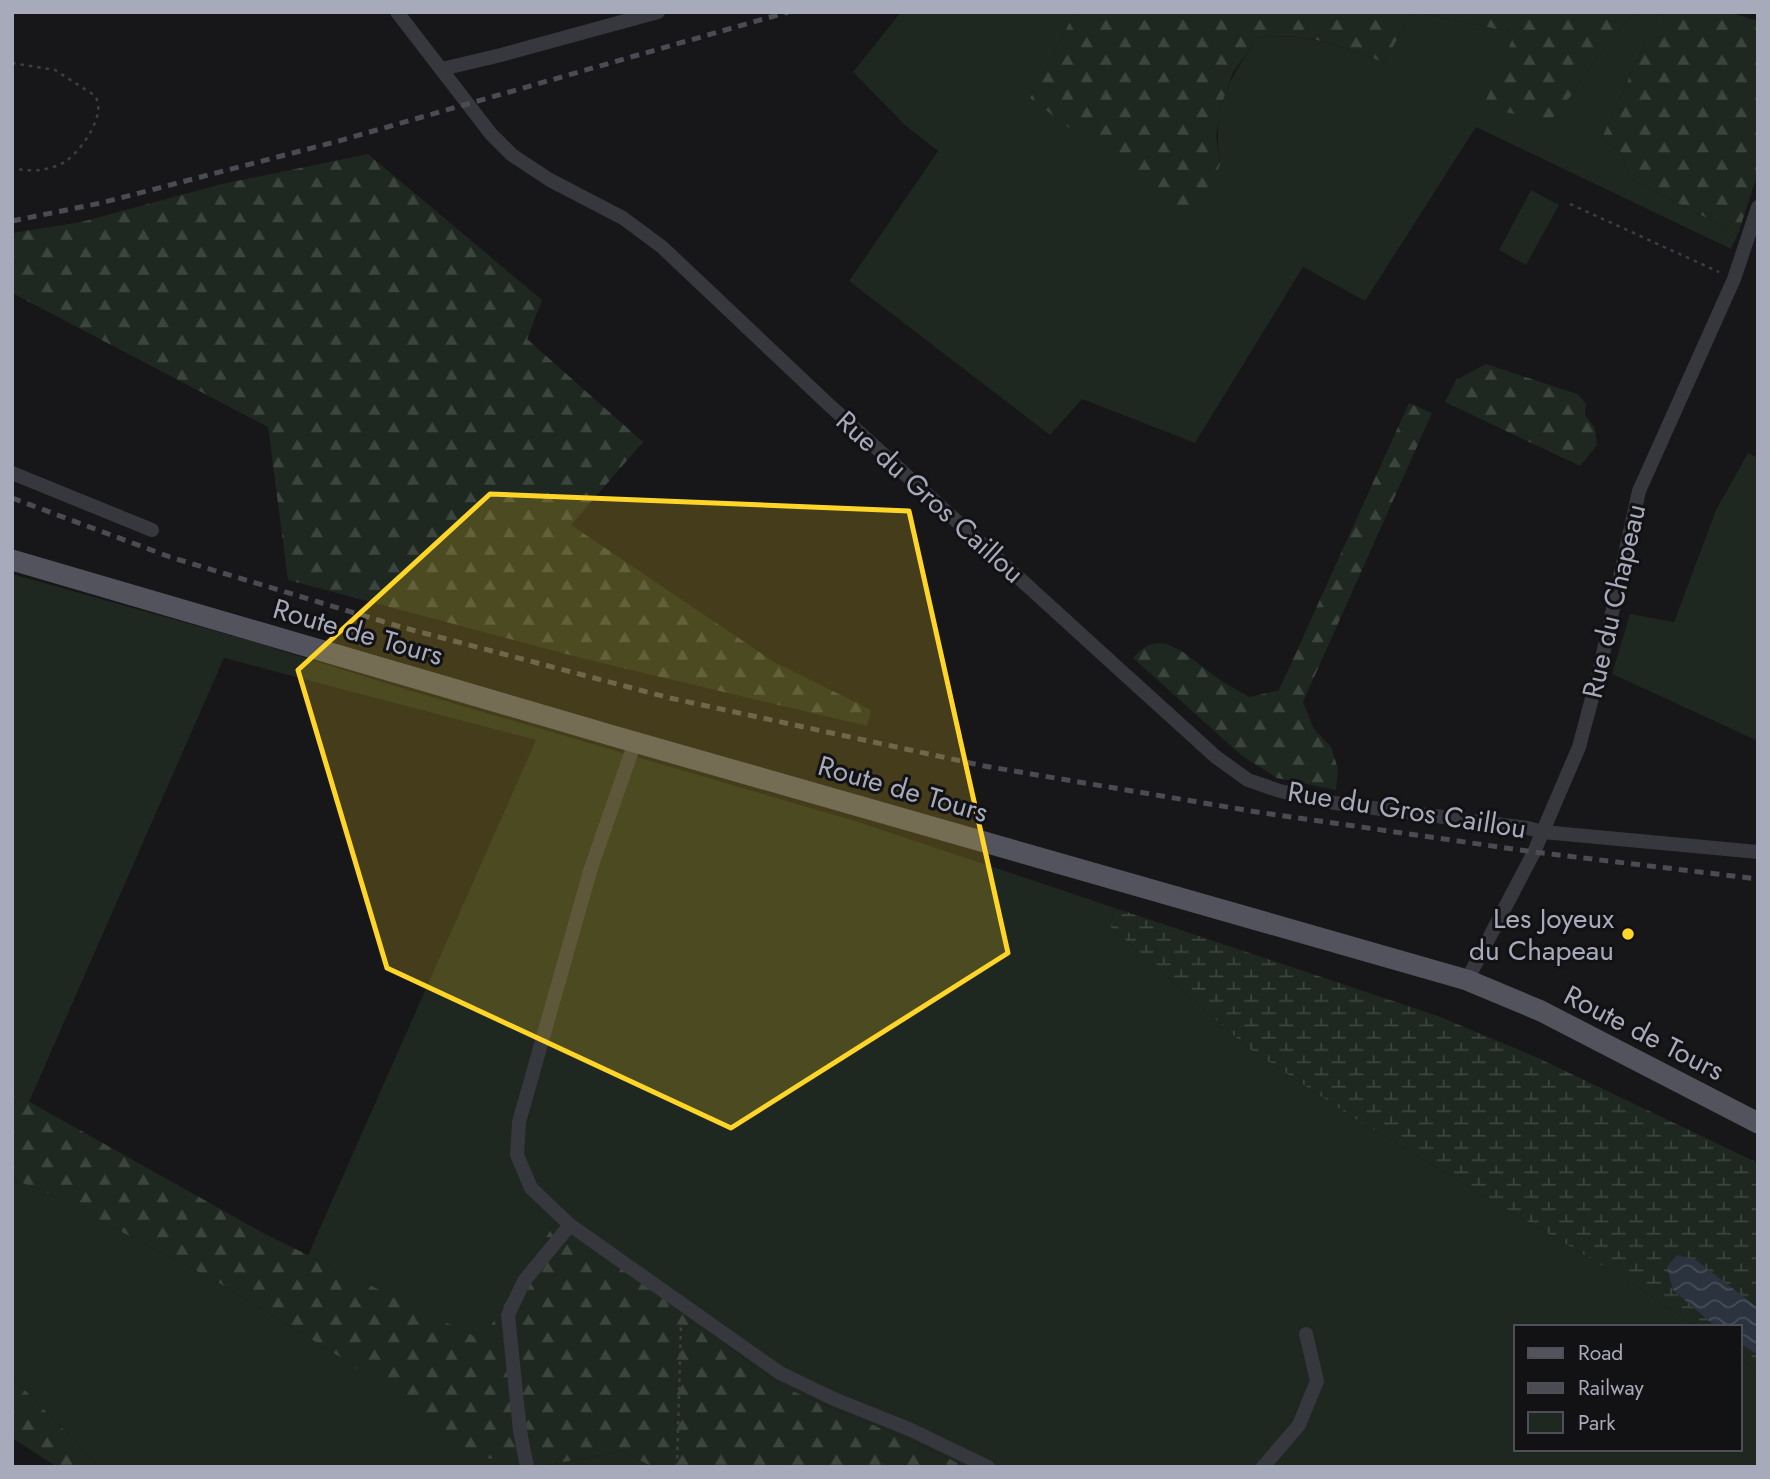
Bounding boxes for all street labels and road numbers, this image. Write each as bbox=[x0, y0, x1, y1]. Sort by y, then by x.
street label: Rue du Gros Caillou bbox=[827, 401, 1033, 593]
street label: Rue du Chapeau bbox=[1572, 500, 1656, 702]
street label: Route de Tours bbox=[268, 588, 448, 676]
street label: Route de Tours bbox=[813, 745, 993, 833]
street label: Rue du Gros Caillou bbox=[1285, 771, 1529, 849]
street label: Route de Tours bbox=[1557, 975, 1731, 1091]

